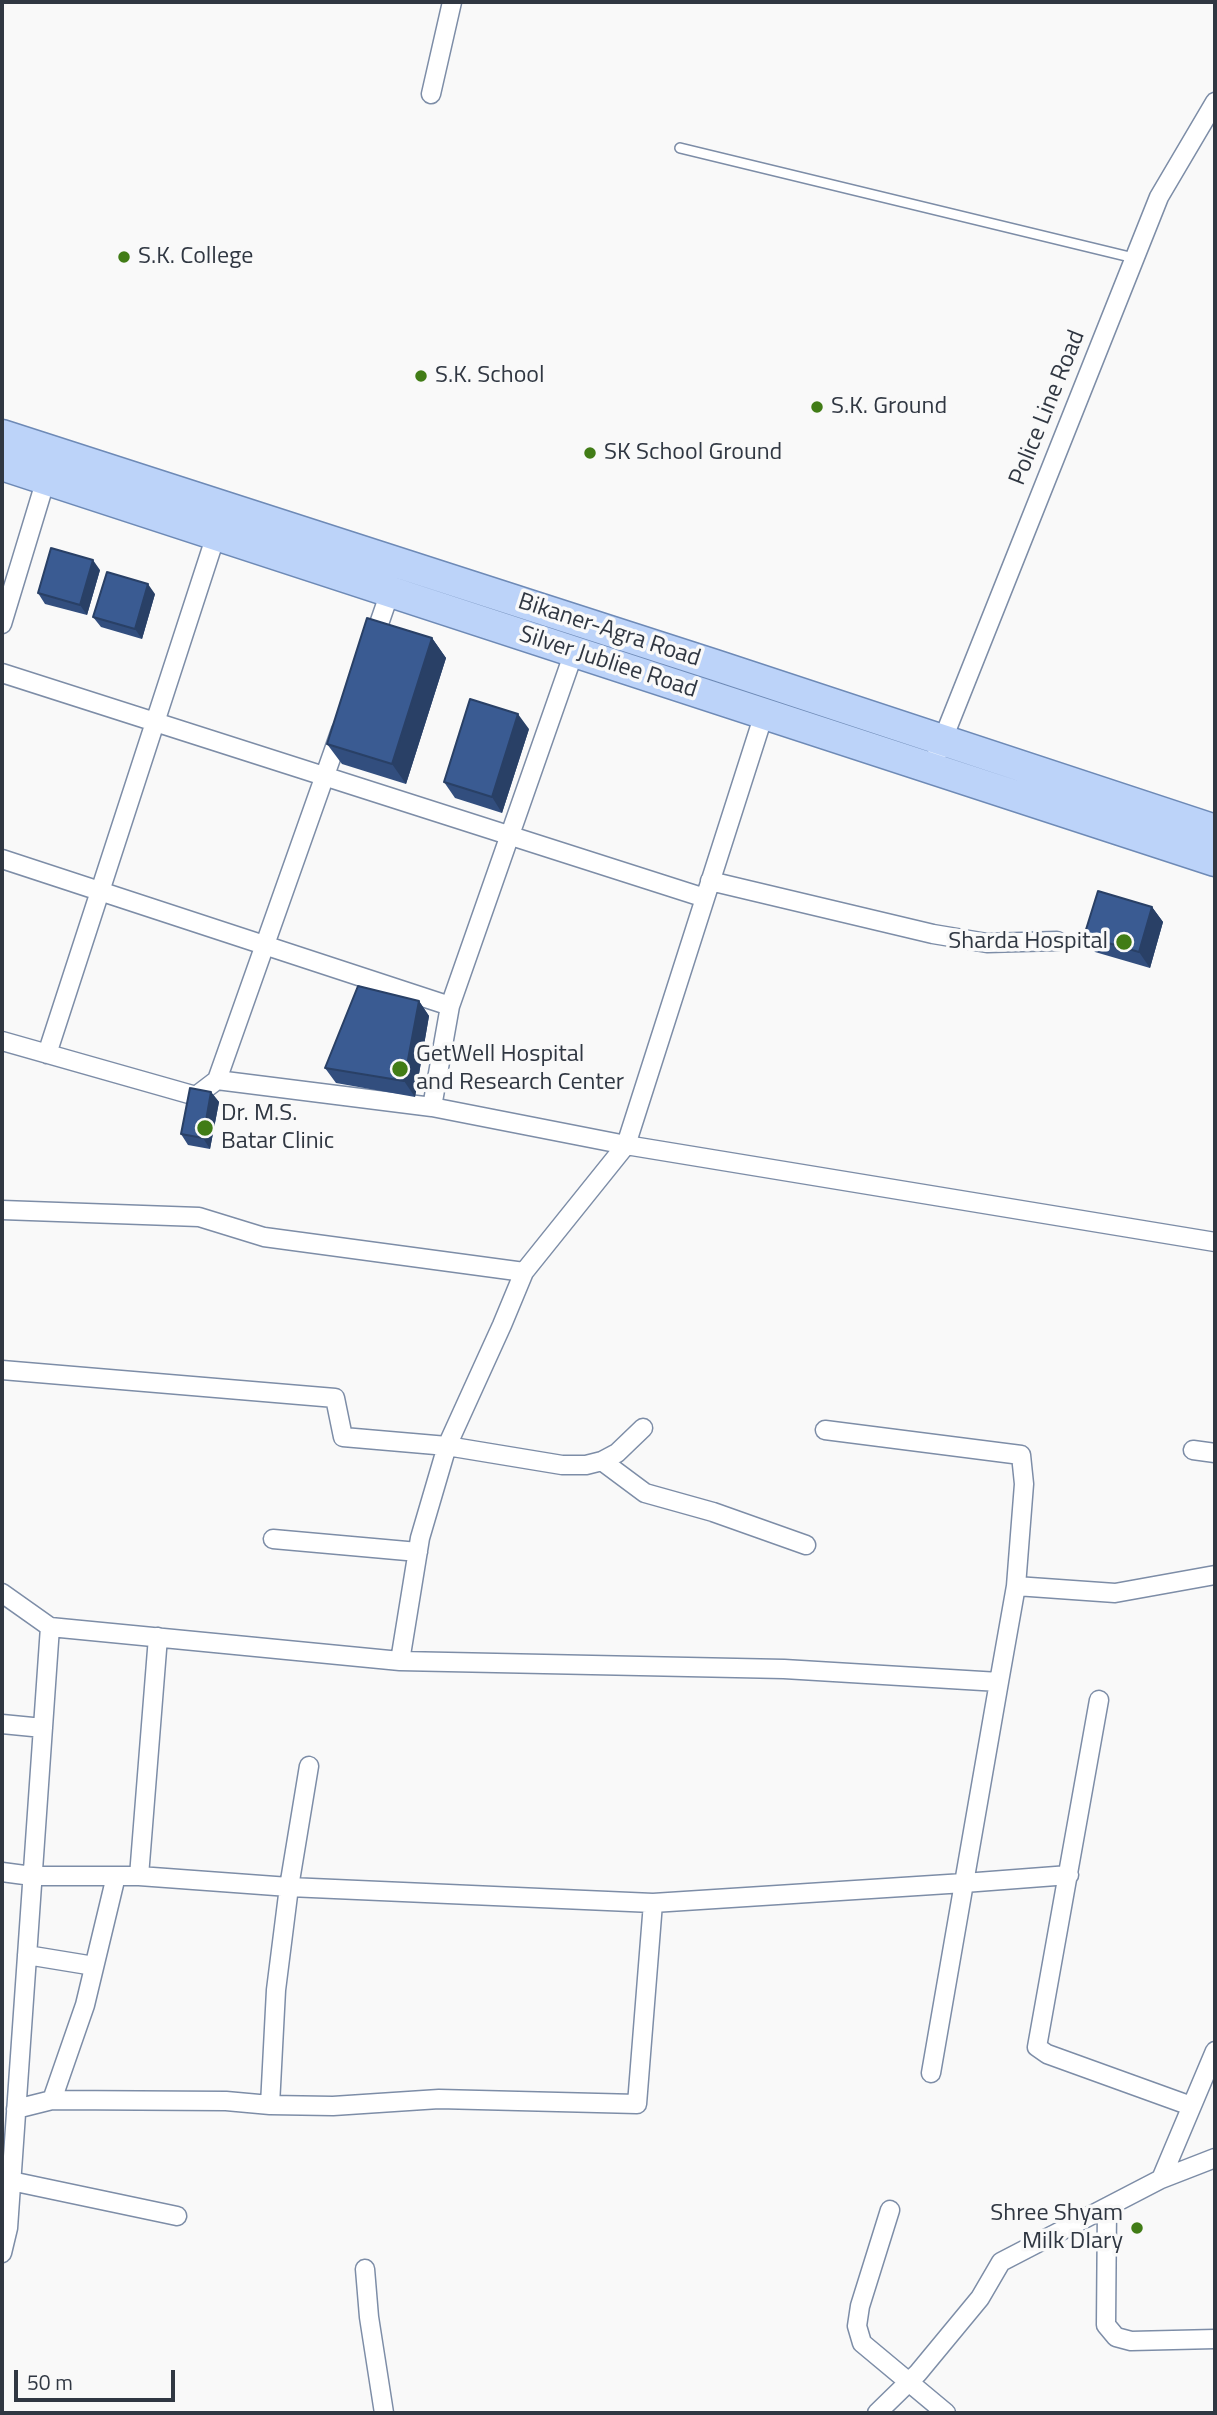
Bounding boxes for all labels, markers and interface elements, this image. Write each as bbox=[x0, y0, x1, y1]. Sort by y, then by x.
place label: S.K. College bbox=[138, 243, 253, 271]
marker: S.K. College bbox=[116, 249, 132, 265]
street label: Police Line Road bbox=[1004, 326, 1092, 490]
place label: S.K. School bbox=[435, 362, 545, 390]
marker: S.K. School bbox=[413, 368, 429, 384]
place label: S.K. Ground bbox=[831, 393, 947, 421]
marker: S.K. Ground bbox=[809, 399, 825, 415]
place label: SK School Ground bbox=[604, 439, 782, 467]
marker: SK School Ground bbox=[582, 445, 598, 461]
street label: Bikaner-Agra Road bbox=[514, 588, 704, 674]
street label: Silver Jubliee Road bbox=[515, 621, 701, 705]
place label: Sharda Hospital bbox=[948, 928, 1108, 956]
marker: Sharda Hospital bbox=[1114, 932, 1134, 952]
place label: GetWell Hospital and Research Center bbox=[416, 1041, 624, 1097]
marker: GetWell Hospital and Research Center bbox=[390, 1059, 410, 1079]
place label: Dr. M.S. Batar Clinic bbox=[221, 1100, 334, 1156]
marker: Dr. M.S. Batar Clinic bbox=[195, 1118, 215, 1138]
place label: Shree Shyam Milk DIary bbox=[990, 2200, 1123, 2256]
marker: Shree Shyam Milk DIary bbox=[1129, 2220, 1145, 2236]
scale bar bbox=[18, 2356, 178, 2400]
text: 50 m bbox=[27, 2366, 73, 2398]

